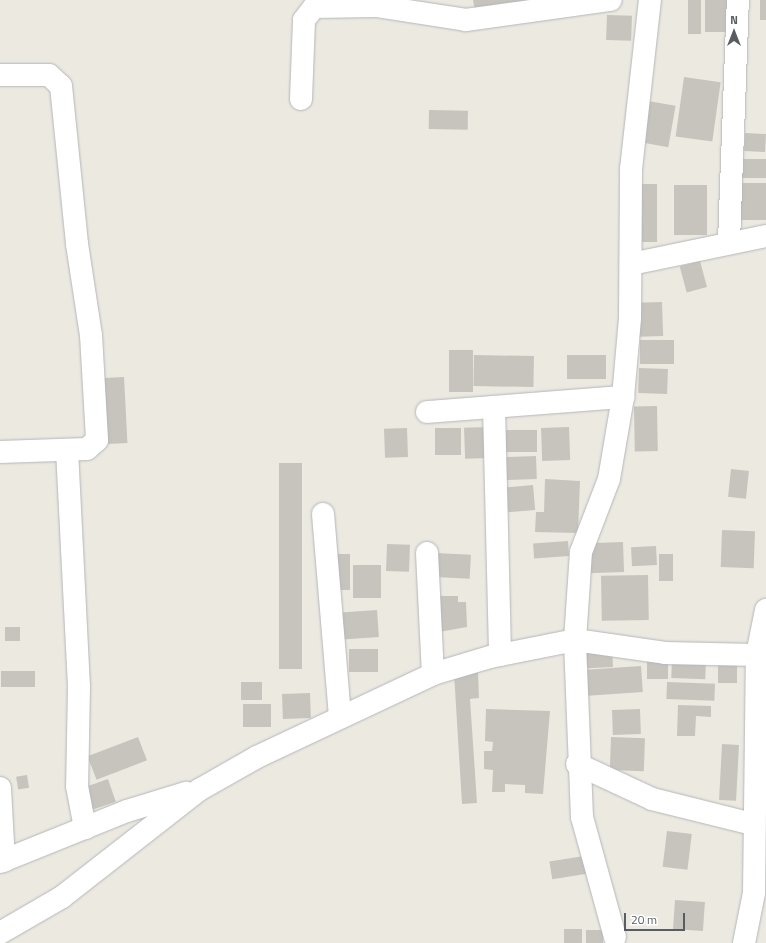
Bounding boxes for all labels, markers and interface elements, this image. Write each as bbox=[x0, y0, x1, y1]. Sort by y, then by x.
north arrow bbox=[714, 12, 754, 52]
text: N bbox=[730, 12, 738, 28]
scale bar bbox=[626, 905, 687, 931]
text: 20 m bbox=[631, 910, 657, 929]

